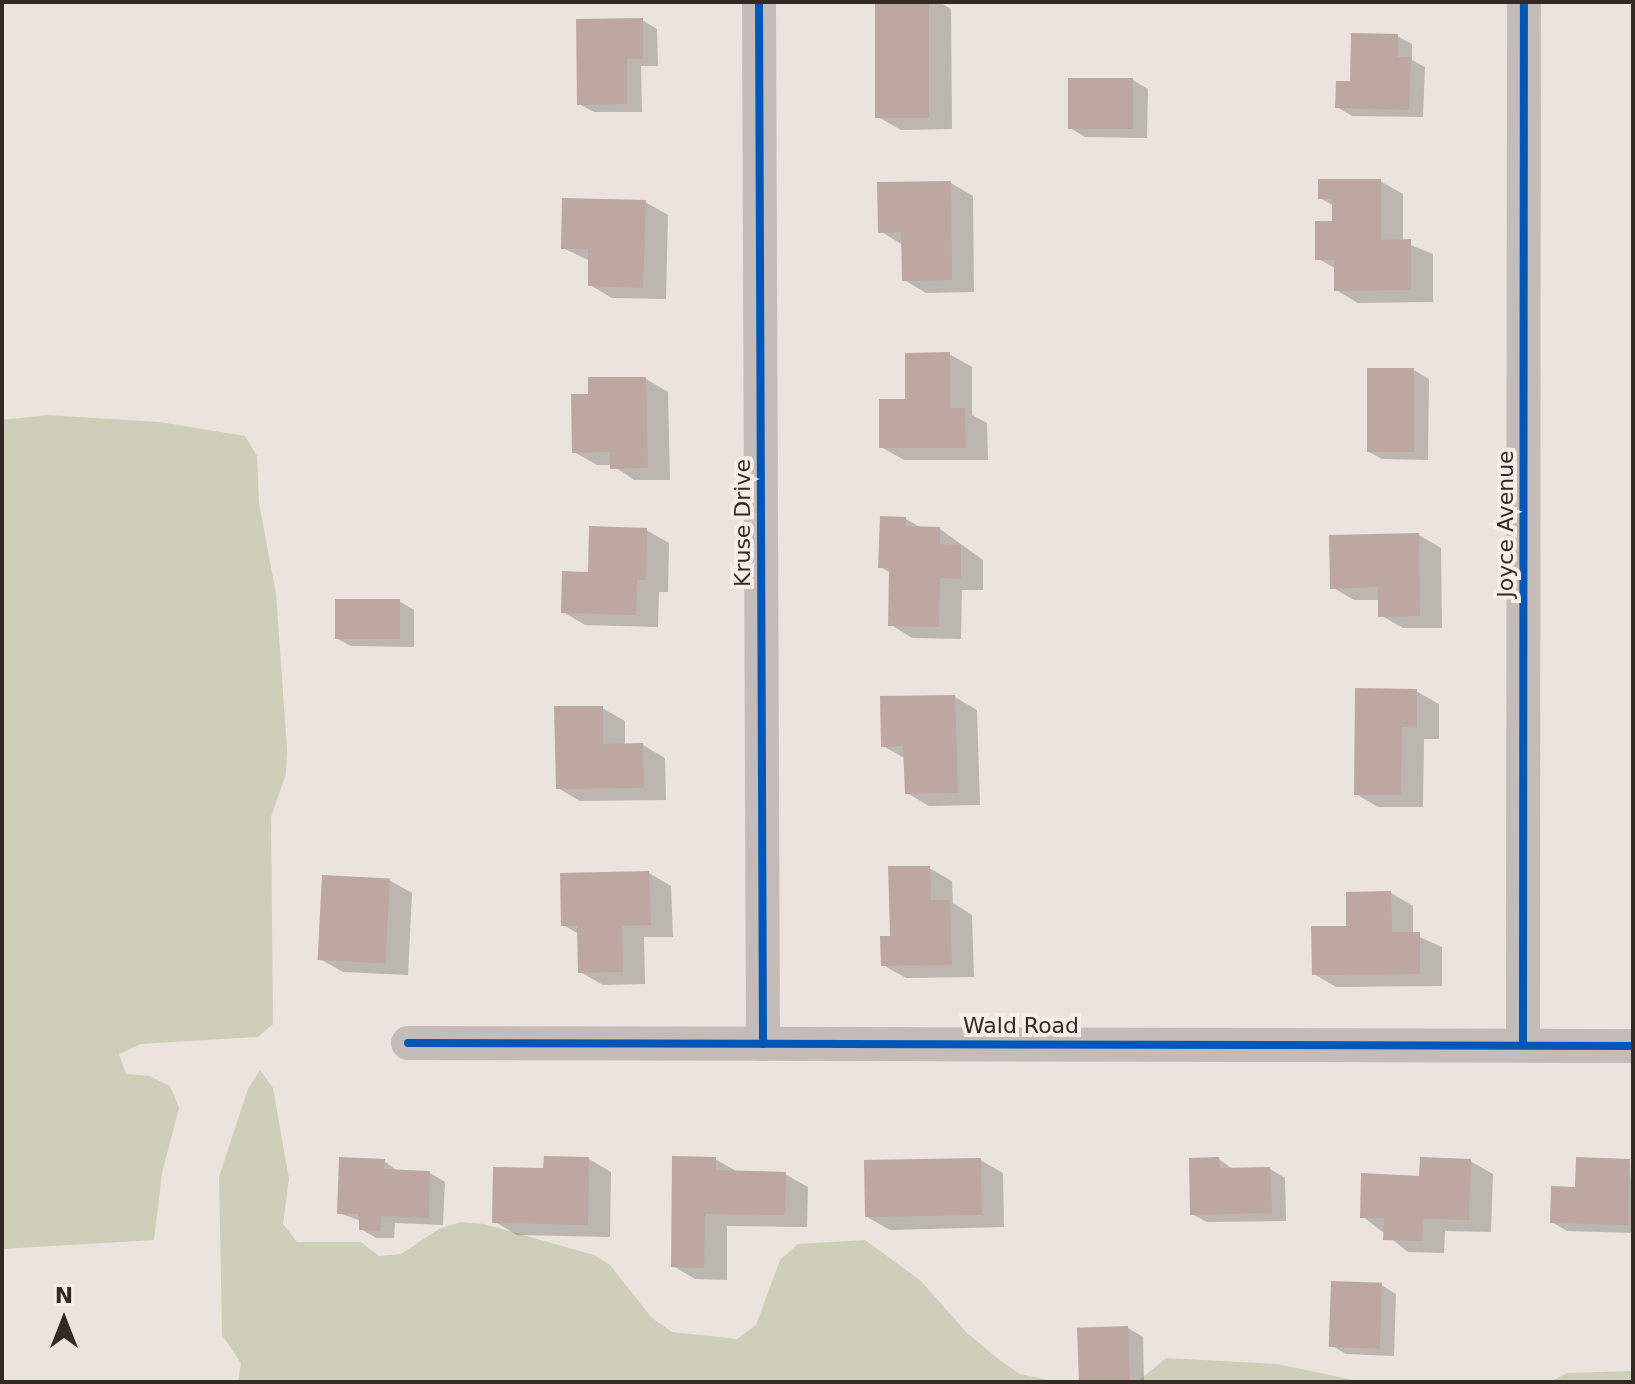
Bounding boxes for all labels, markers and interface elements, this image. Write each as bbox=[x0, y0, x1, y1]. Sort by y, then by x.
street label: Joyce Avenue bbox=[1493, 450, 1519, 598]
street label: Kruse Drive bbox=[730, 459, 756, 587]
street label: Wald Road bbox=[963, 1013, 1079, 1039]
north arrow bbox=[24, 1280, 104, 1360]
text: N bbox=[55, 1283, 73, 1308]

